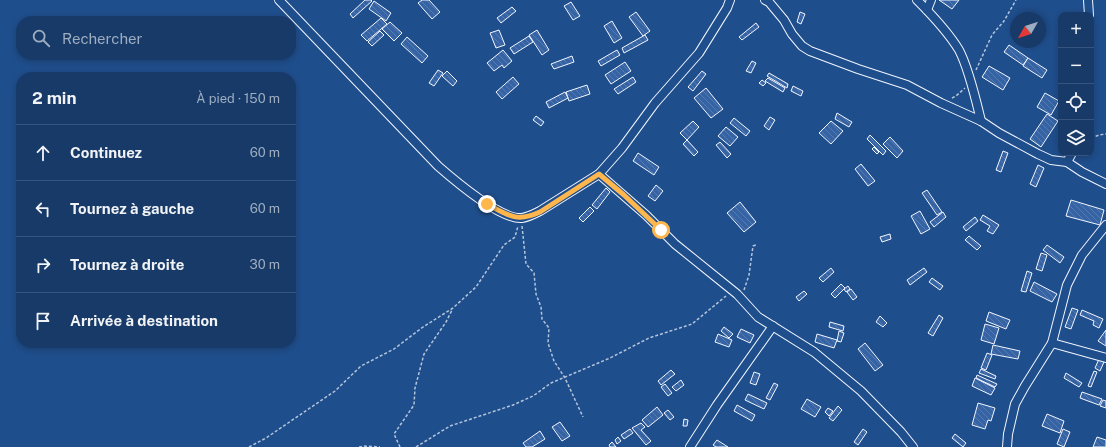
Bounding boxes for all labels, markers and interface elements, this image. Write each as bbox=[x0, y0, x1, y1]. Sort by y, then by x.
north arrow bbox=[1010, 12, 1046, 48]
map controls bbox=[1058, 12, 1094, 156]
button: + bbox=[1058, 12, 1094, 48]
search box bbox=[16, 16, 296, 60]
icon: search bbox=[30, 27, 52, 49]
text: Rechercher bbox=[62, 30, 142, 47]
button: − bbox=[1058, 48, 1094, 84]
button: locate bbox=[1058, 84, 1094, 120]
text: 2 min bbox=[32, 88, 77, 108]
text: À pied · 150 m bbox=[196, 91, 280, 106]
button: layers bbox=[1058, 120, 1094, 156]
icon: ahead bbox=[32, 142, 54, 164]
text: Continuez bbox=[70, 144, 142, 161]
text: 60 m bbox=[250, 145, 280, 160]
route end bbox=[478, 195, 496, 213]
icon: left bbox=[32, 198, 54, 220]
text: Tournez à gauche bbox=[70, 200, 194, 217]
text: 60 m bbox=[250, 201, 280, 216]
route start bbox=[652, 221, 670, 239]
icon: right bbox=[32, 254, 54, 276]
text: Tournez à droite bbox=[70, 256, 184, 273]
text: 30 m bbox=[250, 257, 280, 272]
icon: arrive bbox=[32, 310, 54, 332]
text: Arrivée à destination bbox=[70, 312, 218, 329]

